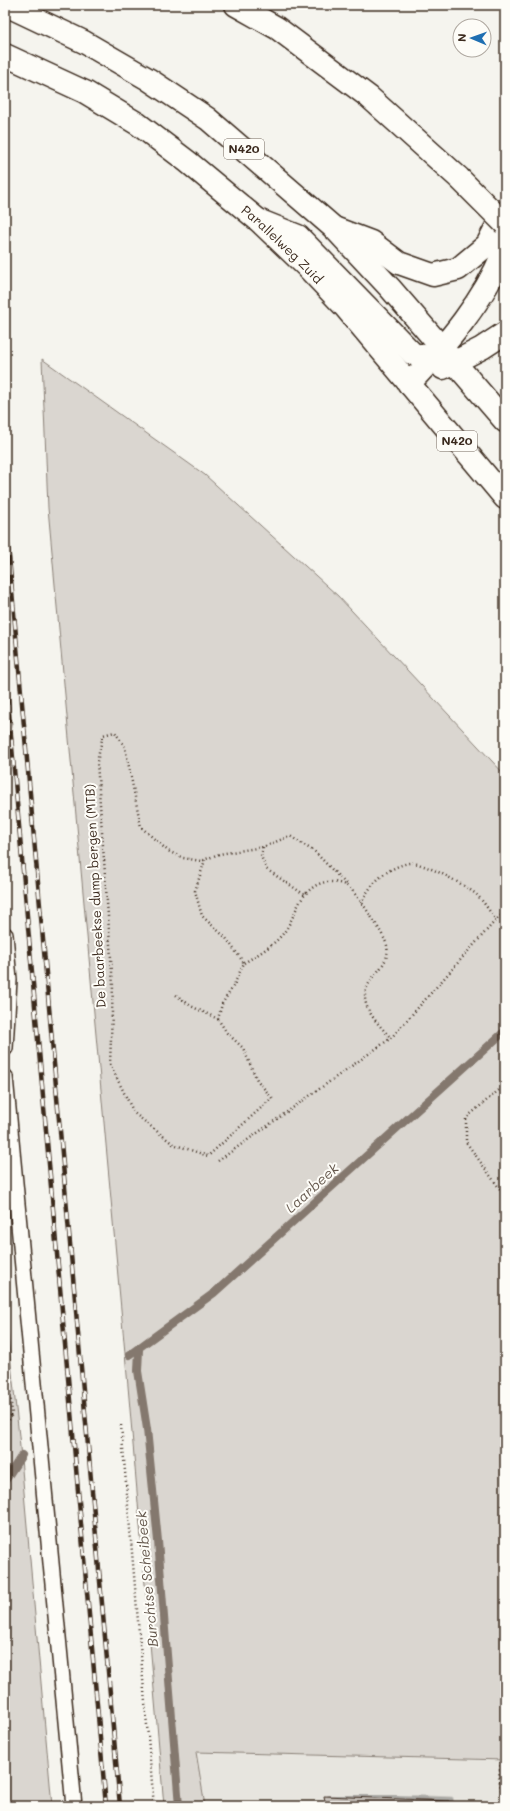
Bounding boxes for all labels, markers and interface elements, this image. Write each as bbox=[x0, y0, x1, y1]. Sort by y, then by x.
north arrow bbox=[452, 18, 492, 58]
text: N bbox=[454, 33, 469, 42]
road number: N420 bbox=[224, 139, 264, 159]
street label: Parallelweg Zuid bbox=[238, 201, 327, 287]
road number: N420 bbox=[437, 431, 477, 451]
street label: De baarbeekse dump bergen (MTB) bbox=[80, 784, 109, 1008]
water label: Laarbeek bbox=[281, 1158, 343, 1217]
water label: Burchtse Scheibeek bbox=[131, 1510, 162, 1648]

